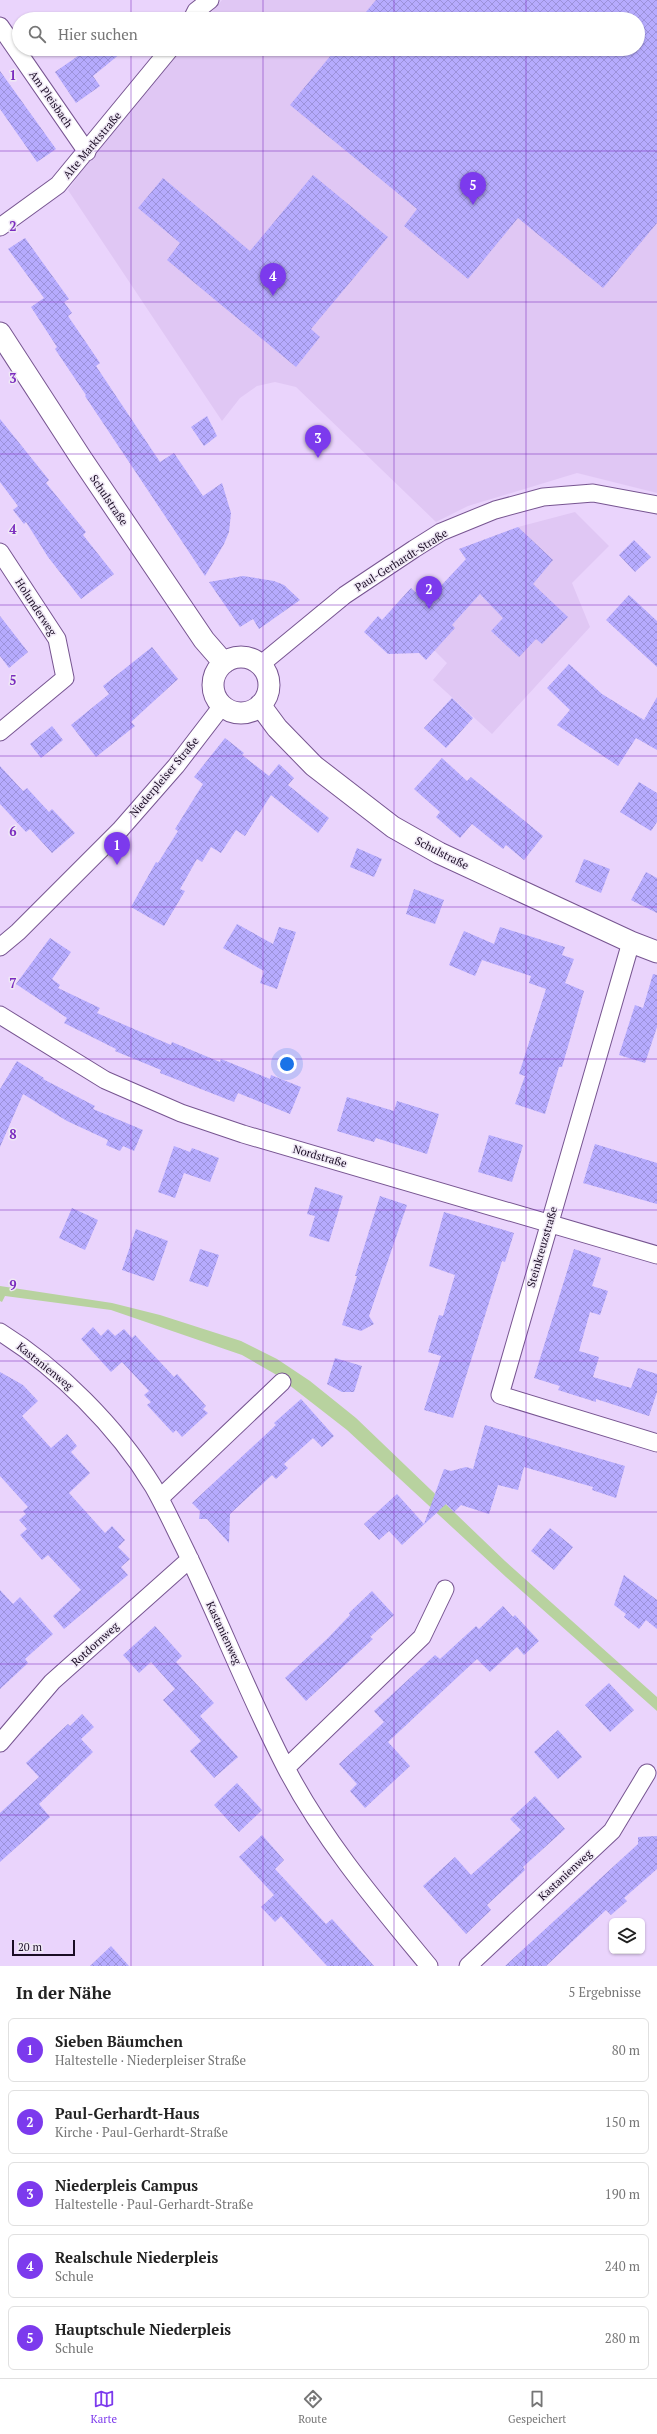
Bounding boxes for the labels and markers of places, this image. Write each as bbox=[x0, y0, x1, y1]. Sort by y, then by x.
pin: 5 bbox=[460, 172, 486, 205]
pin: 4 bbox=[260, 263, 286, 296]
pin: 3 bbox=[305, 425, 331, 458]
pin: 2 bbox=[416, 576, 442, 609]
pin: 1 bbox=[104, 832, 130, 865]

